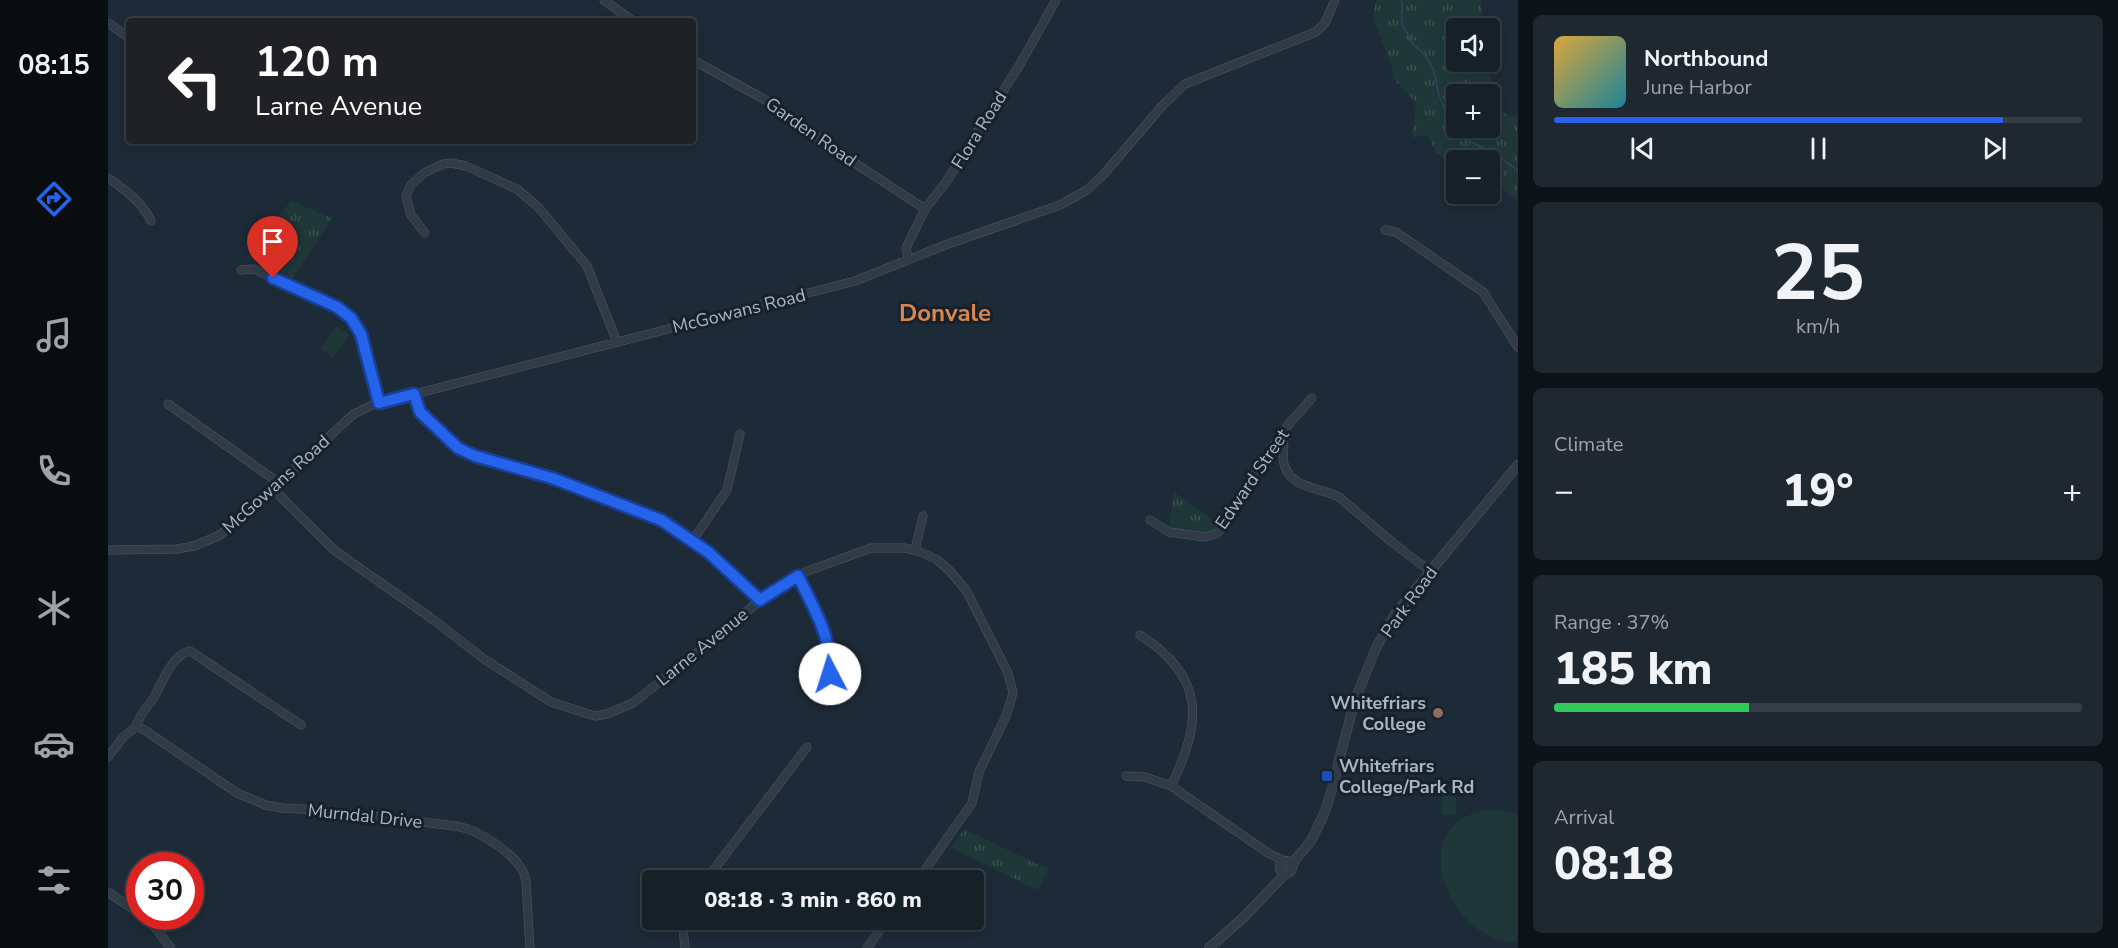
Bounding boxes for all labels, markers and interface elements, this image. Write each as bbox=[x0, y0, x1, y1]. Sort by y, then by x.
map controls bbox=[1446, 18, 1500, 204]
button: sound bbox=[1446, 18, 1500, 72]
text: 120 m bbox=[255, 34, 379, 91]
icon: left bbox=[156, 42, 234, 120]
text: Northbound bbox=[1644, 44, 1768, 74]
text: 08:15 bbox=[18, 47, 90, 84]
text: June Harbor bbox=[1644, 74, 1752, 101]
button: + bbox=[1446, 84, 1500, 138]
street label: Flora Road bbox=[946, 87, 1012, 173]
text: Larne Avenue bbox=[255, 88, 422, 125]
street label: Garden Road bbox=[761, 92, 861, 172]
icon: previous bbox=[1626, 132, 1659, 165]
icon: pause bbox=[1802, 132, 1835, 165]
icon: next bbox=[1978, 132, 2011, 165]
button: − bbox=[1446, 150, 1500, 204]
icon: directions bbox=[33, 178, 75, 220]
pin bbox=[247, 216, 298, 278]
text: 25 bbox=[1771, 220, 1865, 327]
icon: arrive bbox=[256, 225, 289, 258]
street label: McGowans Road bbox=[670, 283, 808, 339]
district label: Donvale bbox=[899, 297, 991, 329]
text: km/h bbox=[1796, 313, 1840, 340]
icon: music bbox=[33, 314, 75, 356]
street label: Edward Street bbox=[1210, 424, 1295, 534]
street label: McGowans Road bbox=[217, 429, 335, 539]
text: Climate bbox=[1554, 431, 1623, 458]
icon: phone bbox=[33, 450, 75, 492]
text: 19° bbox=[1782, 461, 1854, 522]
text: − bbox=[1554, 469, 1574, 514]
text: + bbox=[2062, 469, 2082, 514]
street label: Park Road bbox=[1375, 562, 1443, 642]
icon: climate bbox=[33, 587, 75, 629]
street label: Larne Avenue bbox=[651, 603, 753, 691]
text: Range · 37% bbox=[1554, 609, 1669, 636]
text: 185 km bbox=[1554, 639, 1713, 700]
position arrow bbox=[798, 642, 862, 706]
place label: Whitefriars College bbox=[1331, 691, 1426, 736]
marker: Whitefriars College bbox=[1431, 706, 1445, 720]
icon: car bbox=[33, 723, 75, 765]
place label: Whitefriars College/Park Rd bbox=[1339, 754, 1474, 799]
marker: Whitefriars College/Park Rd bbox=[1320, 769, 1334, 783]
street label: Murndal Drive bbox=[307, 798, 423, 834]
text: Arrival bbox=[1554, 804, 1614, 831]
text: 08:18 bbox=[1554, 834, 1674, 895]
speed limit sign: 30 bbox=[126, 852, 204, 930]
icon: filters bbox=[33, 859, 75, 901]
text: 08:18 · 3 min · 860 m bbox=[704, 885, 922, 915]

